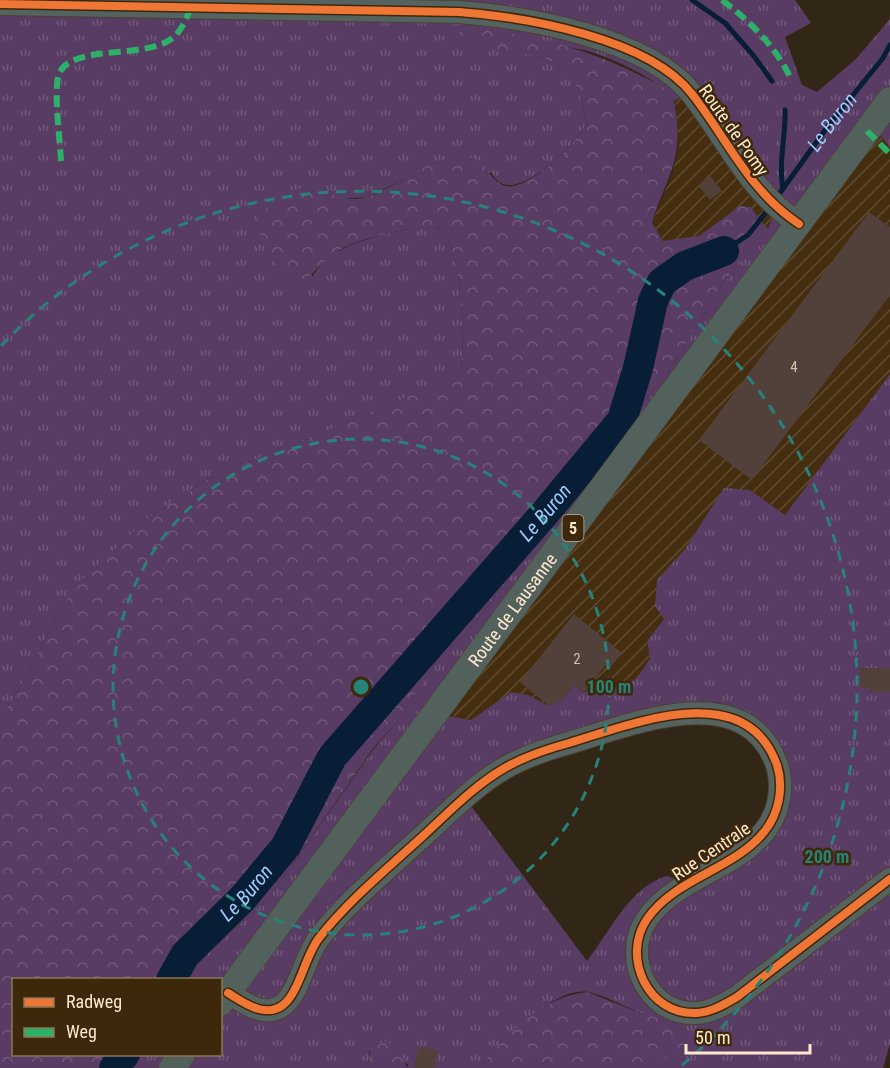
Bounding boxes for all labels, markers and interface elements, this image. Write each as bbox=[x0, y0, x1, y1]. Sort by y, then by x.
street label: Route de Pomy bbox=[695, 80, 773, 180]
water label: Le Buron bbox=[802, 88, 862, 156]
house number: 4 bbox=[790, 358, 798, 376]
water label: Le Buron bbox=[514, 479, 576, 546]
road number: 5 bbox=[562, 515, 584, 541]
street label: Route de Lausanne bbox=[463, 549, 561, 670]
house number: 2 bbox=[573, 650, 581, 668]
text: 100 m bbox=[587, 676, 631, 697]
centre of rings bbox=[351, 677, 371, 697]
street label: Rue Centrale bbox=[668, 817, 754, 885]
text: 200 m bbox=[805, 846, 849, 867]
water label: Le Buron bbox=[215, 860, 278, 926]
legend bbox=[12, 978, 222, 1056]
text: Radweg bbox=[66, 991, 122, 1012]
scale bar bbox=[686, 1017, 810, 1055]
text: Weg bbox=[66, 1021, 97, 1042]
text: 50 m bbox=[695, 1027, 730, 1048]

